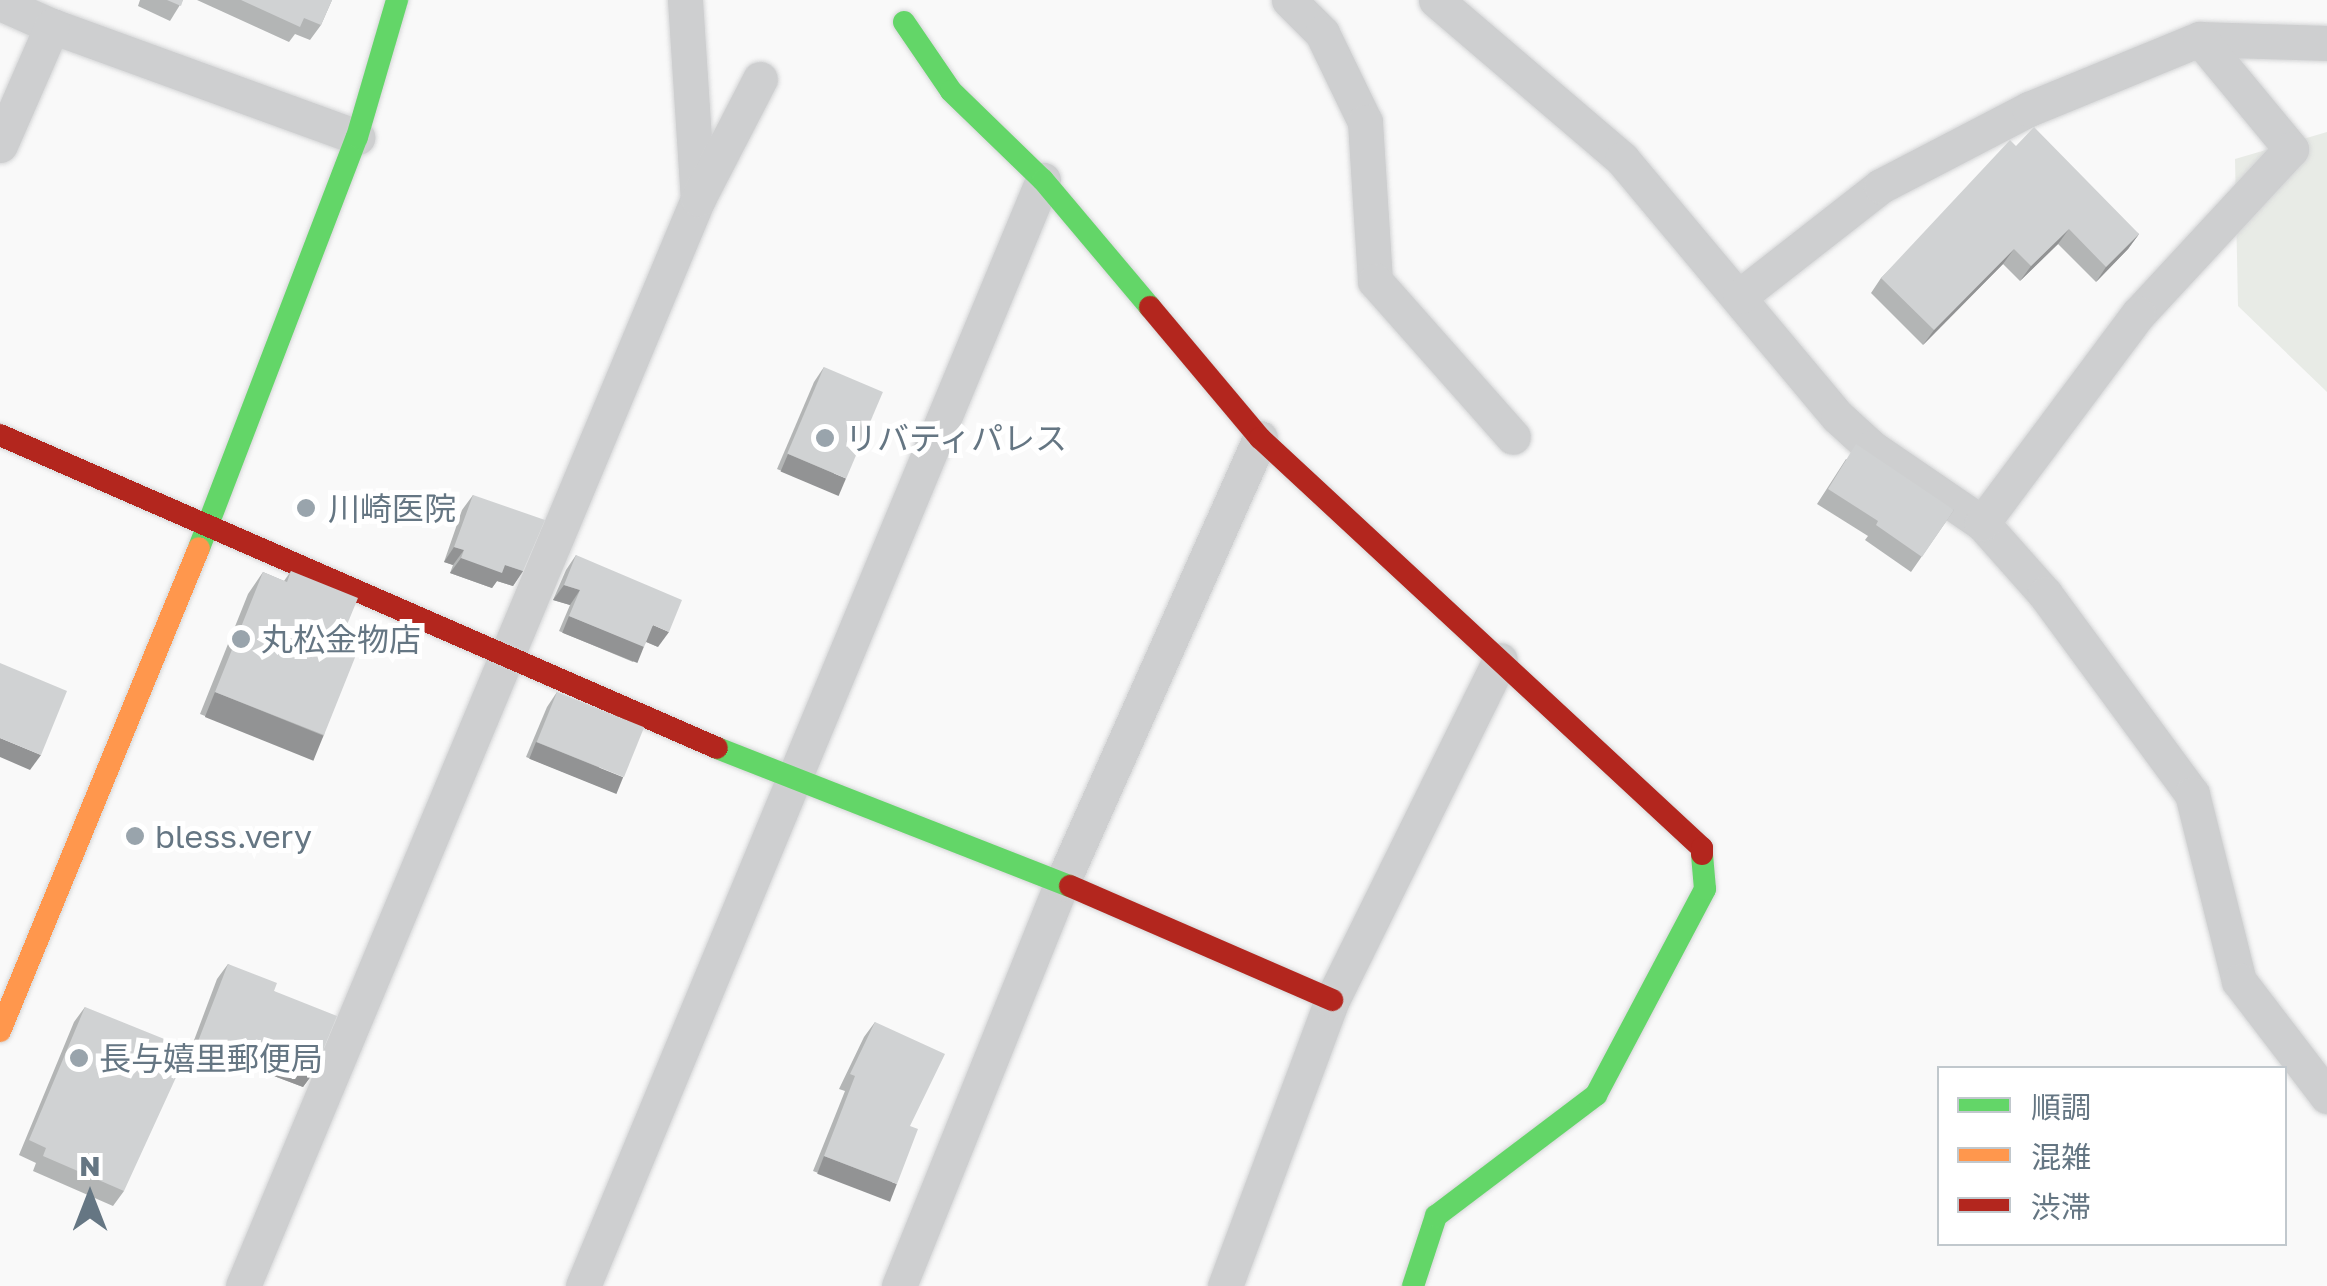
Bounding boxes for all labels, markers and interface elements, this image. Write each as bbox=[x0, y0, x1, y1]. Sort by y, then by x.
place label: リバティパレス bbox=[845, 419, 1069, 457]
marker: リバティパレス bbox=[814, 427, 836, 449]
place label: 川崎医院 bbox=[328, 489, 456, 527]
marker: 川崎医院 bbox=[293, 495, 319, 521]
place label: 丸松金物店 bbox=[261, 620, 421, 658]
marker: 丸松金物店 bbox=[230, 628, 252, 650]
place label: bless.very bbox=[155, 817, 312, 855]
marker: bless.very bbox=[124, 825, 146, 847]
place label: 長与嬉里郵便局 bbox=[99, 1039, 323, 1077]
marker: 長与嬉里郵便局 bbox=[68, 1047, 90, 1069]
legend bbox=[1937, 1066, 2287, 1246]
text: 順調 bbox=[2031, 1089, 2091, 1125]
text: 混雑 bbox=[2031, 1139, 2091, 1175]
north arrow bbox=[40, 1146, 140, 1246]
text: N bbox=[79, 1149, 101, 1182]
text: 渋滞 bbox=[2031, 1189, 2091, 1225]

